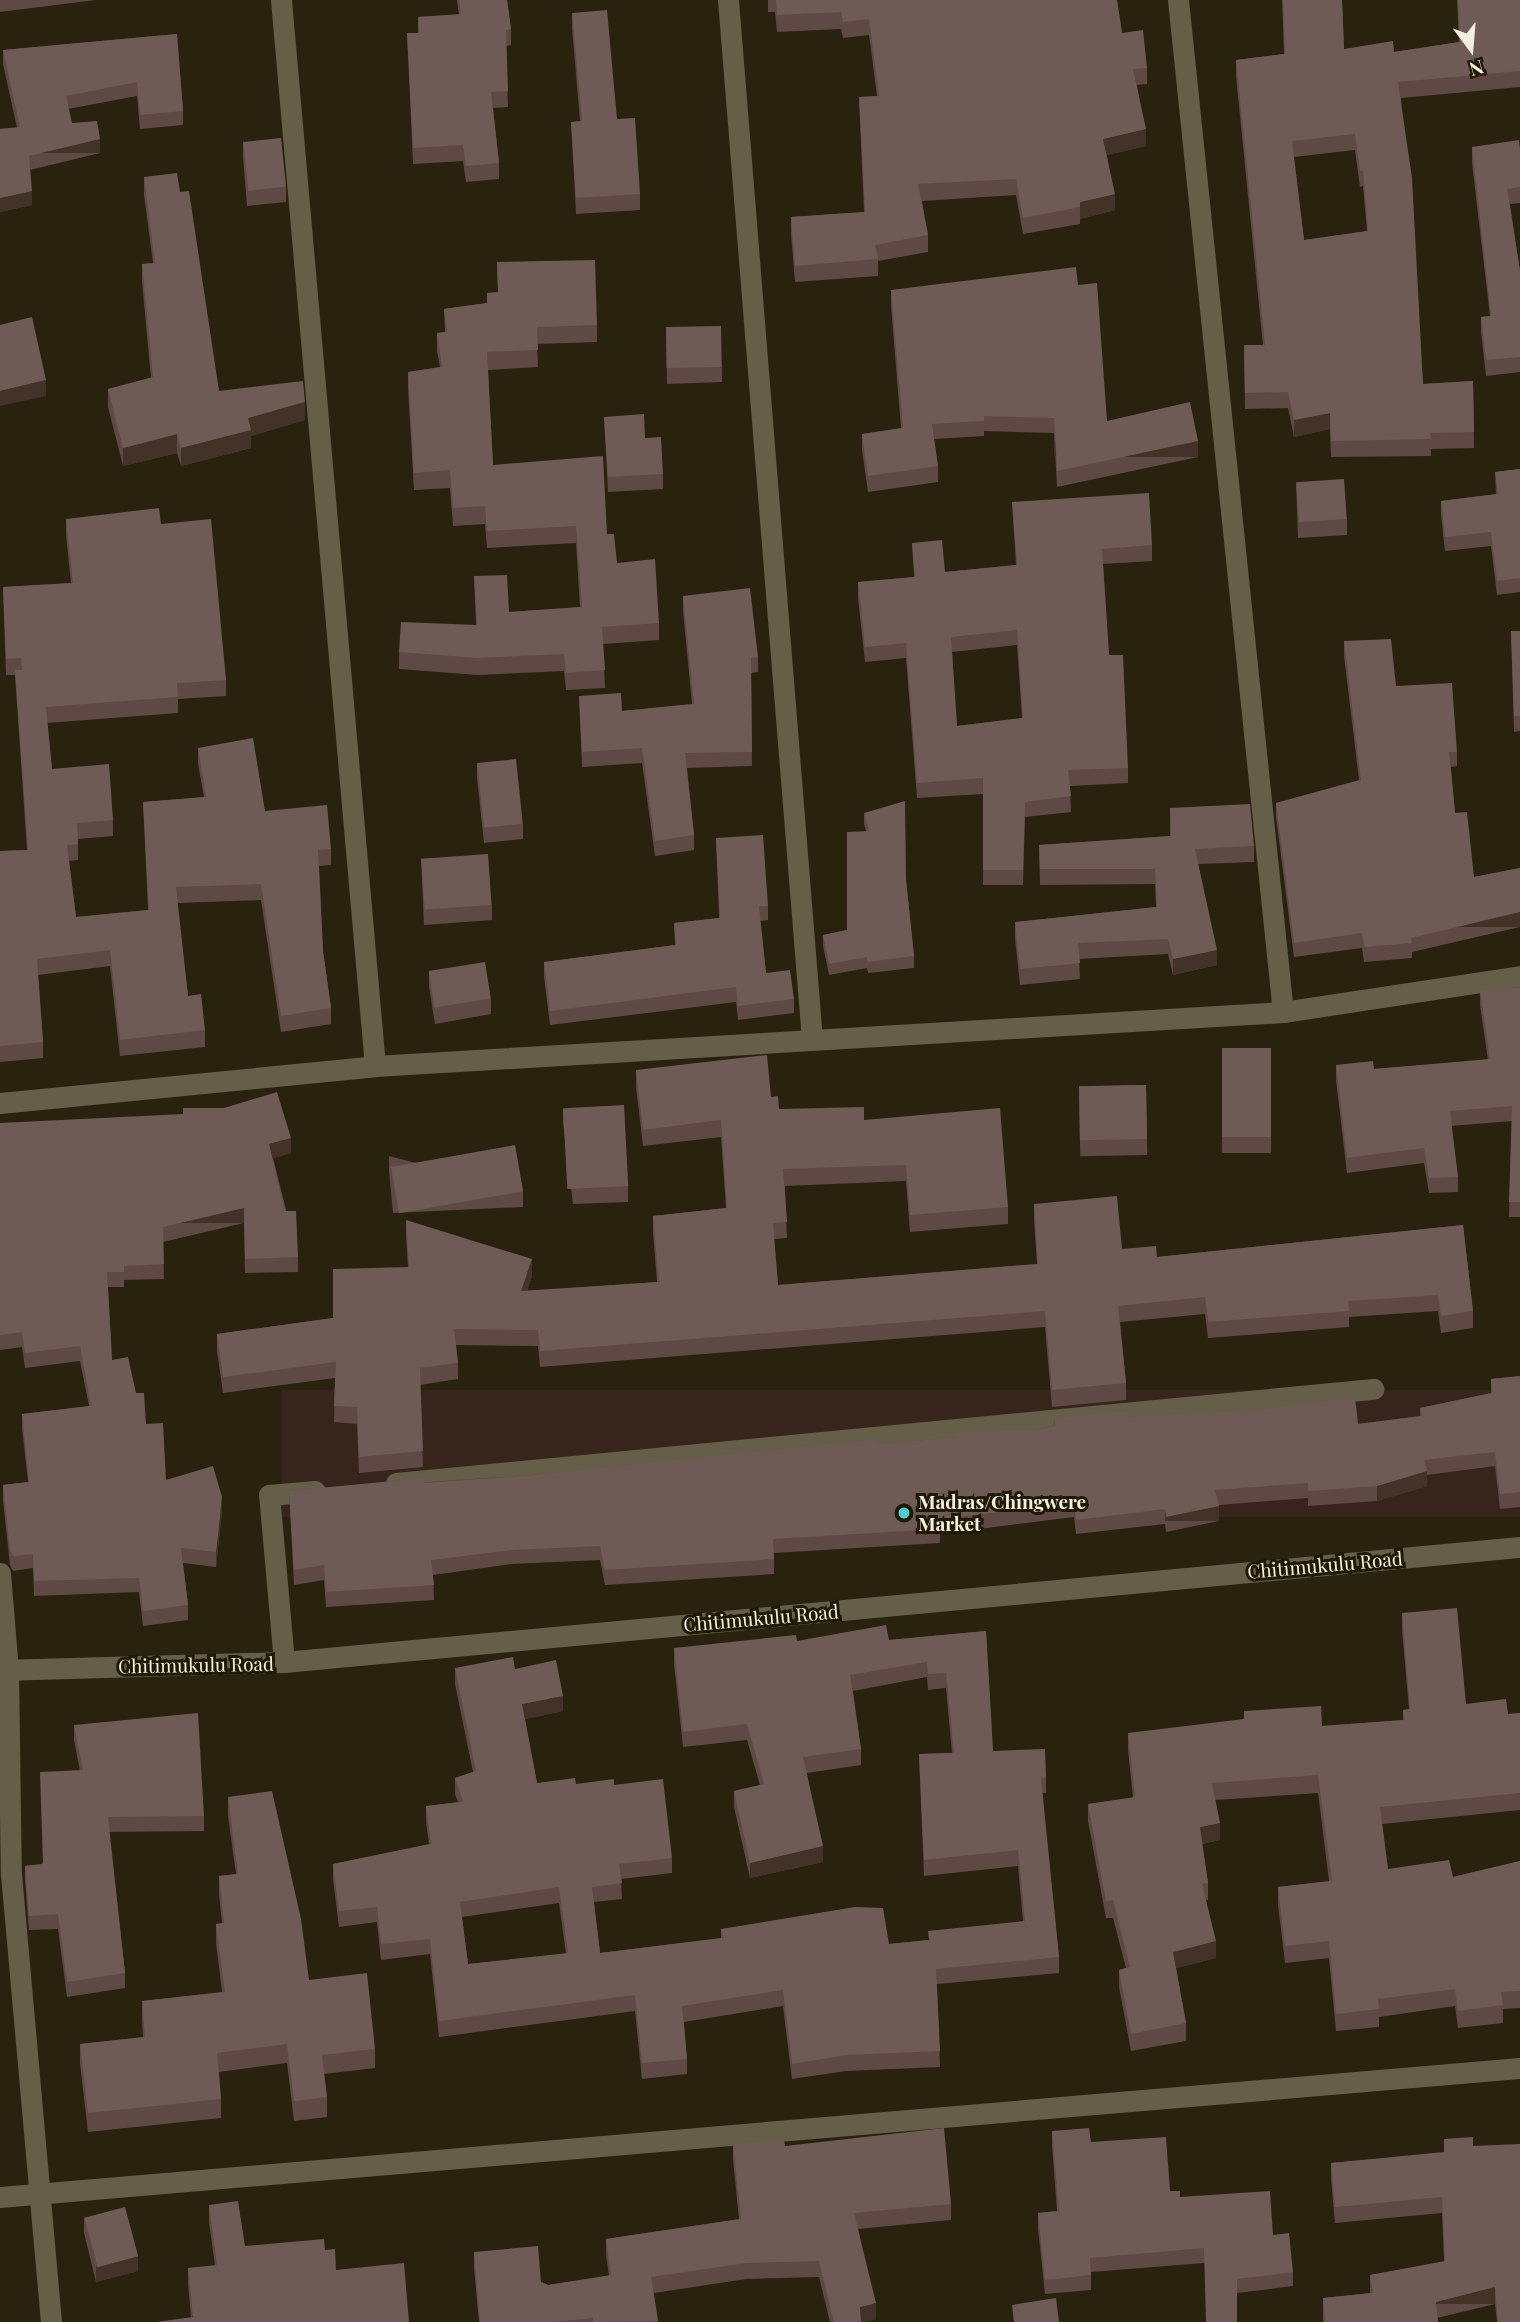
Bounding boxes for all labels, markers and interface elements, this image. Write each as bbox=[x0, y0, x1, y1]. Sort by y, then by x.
north arrow bbox=[1436, 14, 1506, 84]
text: N bbox=[1467, 55, 1487, 84]
place label: Madras/Chingwere Market bbox=[918, 1491, 1086, 1535]
marker: Madras/Chingwere Market bbox=[896, 1505, 912, 1521]
street label: Chitimukulu Road bbox=[1246, 1547, 1404, 1583]
street label: Chitimukulu Road bbox=[682, 1600, 840, 1636]
street label: Chitimukulu Road bbox=[118, 1652, 274, 1678]

